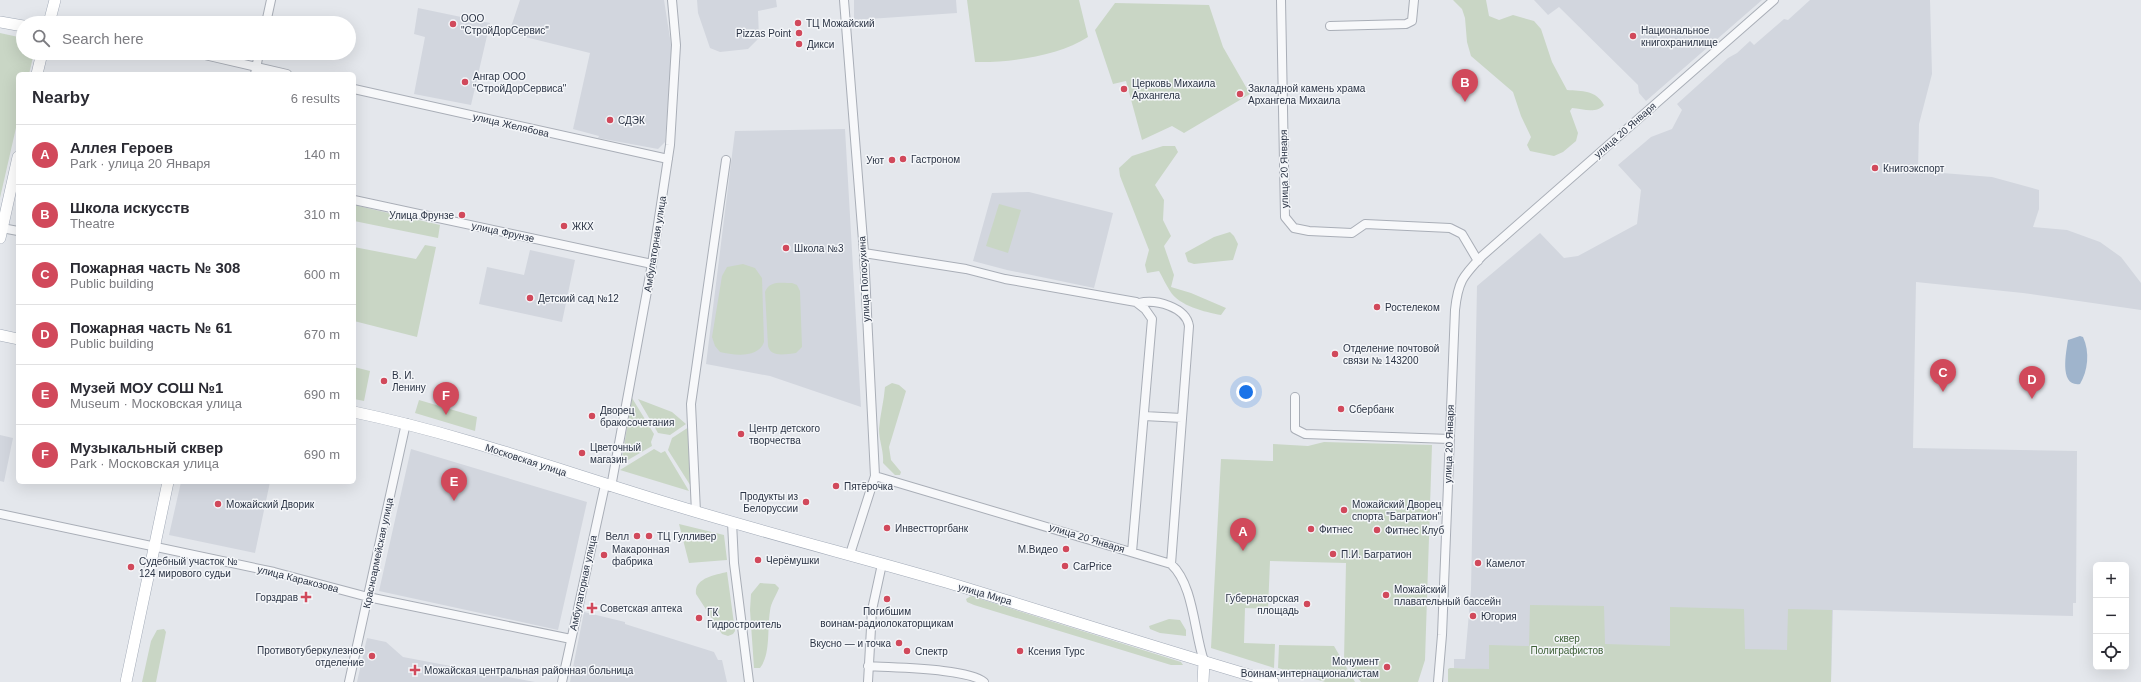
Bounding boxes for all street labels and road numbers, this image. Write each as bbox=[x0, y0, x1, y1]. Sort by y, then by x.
street label: улица 20 Января bbox=[1592, 100, 1658, 160]
street label: улица Желябова bbox=[472, 111, 551, 139]
street label: улица 20 Января bbox=[1278, 130, 1290, 208]
street label: Амбулаторная улица bbox=[642, 195, 668, 293]
street label: улица Фрунзе bbox=[471, 220, 536, 244]
street label: улица Полосухина bbox=[856, 235, 872, 322]
street label: улица 20 Января bbox=[1442, 405, 1456, 483]
street label: Московская улица bbox=[484, 442, 569, 479]
street label: Красноармейская улица bbox=[361, 496, 395, 609]
street label: улица 20 Января bbox=[1048, 521, 1126, 555]
street label: Амбулаторная улица bbox=[568, 534, 599, 632]
street label: улица Каракозова bbox=[256, 564, 340, 595]
street label: улица Мира bbox=[957, 581, 1014, 607]

